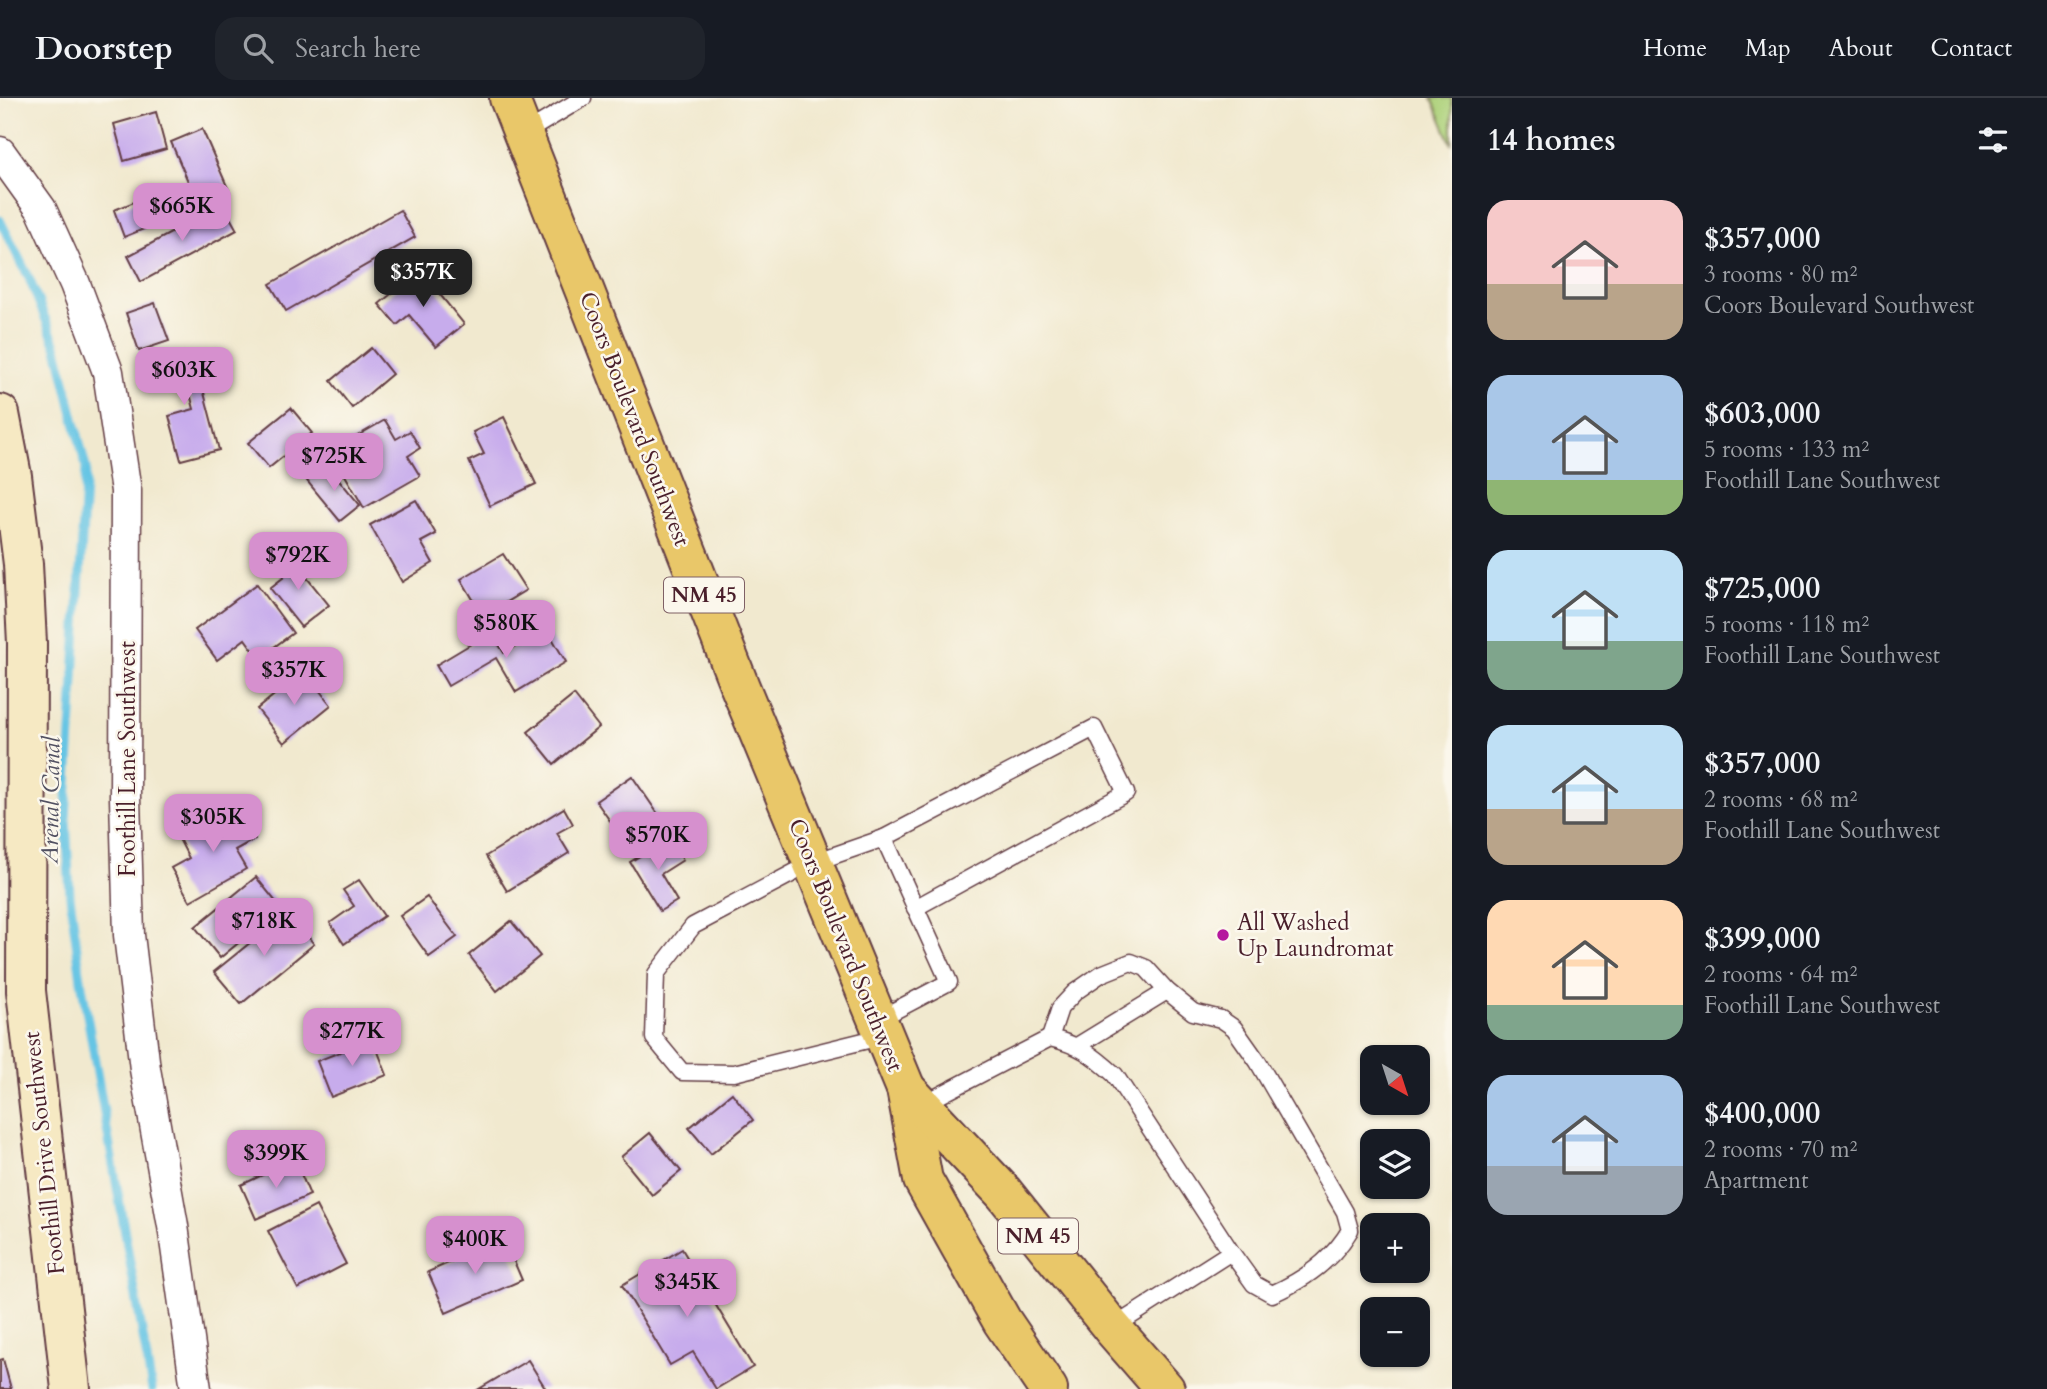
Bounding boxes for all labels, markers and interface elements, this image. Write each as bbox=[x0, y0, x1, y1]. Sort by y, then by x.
search box bbox=[215, 17, 705, 80]
text: Doorstep bbox=[35, 26, 173, 71]
icon: search bbox=[239, 29, 277, 67]
text: Search here bbox=[295, 31, 421, 66]
text: Home bbox=[1643, 32, 1707, 65]
text: Map bbox=[1745, 32, 1791, 65]
text: About bbox=[1829, 32, 1893, 65]
text: Contact bbox=[1931, 32, 2012, 65]
text: 14 homes bbox=[1487, 120, 1616, 161]
icon: filters bbox=[1974, 121, 2012, 159]
pin: $665K bbox=[133, 184, 231, 243]
text: $665K bbox=[149, 190, 215, 221]
text: $357,000 bbox=[1704, 218, 1820, 259]
icon: home bbox=[1543, 228, 1627, 312]
pin: $357K bbox=[374, 250, 472, 309]
text: $357K bbox=[390, 256, 456, 287]
text: 3 rooms · 80 m² bbox=[1704, 259, 1857, 290]
street label: Coors Boulevard Southwest bbox=[572, 287, 698, 551]
text: Coors Boulevard Southwest bbox=[1704, 290, 1974, 321]
pin: $603K bbox=[135, 348, 233, 407]
text: $603K bbox=[151, 354, 217, 385]
text: $603,000 bbox=[1704, 393, 1820, 434]
icon: home bbox=[1543, 403, 1627, 487]
pin: $725K bbox=[285, 434, 383, 493]
text: 5 rooms · 133 m² bbox=[1704, 434, 1869, 465]
text: $725K bbox=[301, 440, 367, 471]
text: Foothill Lane Southwest bbox=[1704, 465, 1940, 496]
pin: $792K bbox=[249, 532, 347, 592]
text: $792K bbox=[265, 539, 331, 570]
text: $725,000 bbox=[1704, 568, 1820, 609]
road number: NM 45 bbox=[664, 578, 744, 612]
icon: home bbox=[1543, 578, 1627, 662]
pin: $580K bbox=[457, 601, 555, 660]
text: $580K bbox=[473, 607, 539, 638]
text: 5 rooms · 118 m² bbox=[1704, 609, 1869, 640]
text: Foothill Lane Southwest bbox=[1704, 640, 1940, 671]
street label: Foothill Lane Southwest bbox=[112, 641, 143, 877]
pin: $357K bbox=[245, 648, 343, 707]
text: $357K bbox=[261, 654, 327, 685]
water label: Arenal Canal bbox=[33, 734, 69, 865]
text: $357,000 bbox=[1704, 743, 1820, 784]
icon: home bbox=[1543, 753, 1627, 837]
text: 2 rooms · 68 m² bbox=[1704, 784, 1857, 815]
pin: $305K bbox=[164, 794, 262, 854]
text: $305K bbox=[180, 801, 246, 832]
pin: $570K bbox=[609, 812, 707, 872]
street label: Coors Boulevard Southwest bbox=[781, 814, 911, 1076]
text: Foothill Lane Southwest bbox=[1704, 815, 1940, 846]
text: $570K bbox=[625, 819, 691, 850]
pin: $718K bbox=[215, 898, 313, 958]
text: $718K bbox=[231, 905, 297, 936]
place label: All Washed Up Laundromat bbox=[1237, 907, 1393, 964]
text: $399,000 bbox=[1704, 918, 1820, 959]
marker: All Washed Up Laundromat bbox=[1215, 927, 1231, 943]
icon: home bbox=[1543, 928, 1627, 1012]
text: 2 rooms · 64 m² bbox=[1704, 959, 1857, 990]
text: Foothill Lane Southwest bbox=[1704, 990, 1940, 1021]
pin: $277K bbox=[303, 1009, 401, 1068]
text: $277K bbox=[319, 1015, 385, 1046]
street label: Foothill Drive Southwest bbox=[16, 1030, 72, 1276]
north arrow bbox=[1360, 1045, 1430, 1115]
map controls bbox=[1360, 1045, 1430, 1367]
text: $400,000 bbox=[1704, 1093, 1820, 1134]
icon: home bbox=[1543, 1103, 1627, 1187]
button: layers bbox=[1360, 1129, 1430, 1199]
pin: $399K bbox=[227, 1130, 325, 1190]
text: 2 rooms · 70 m² bbox=[1704, 1134, 1857, 1165]
text: $399K bbox=[243, 1137, 309, 1168]
text: Apartment bbox=[1704, 1165, 1808, 1196]
button: + bbox=[1360, 1213, 1430, 1283]
pin: $400K bbox=[426, 1216, 524, 1276]
road number: NM 45 bbox=[998, 1218, 1078, 1254]
text: $400K bbox=[442, 1223, 508, 1254]
pin: $345K bbox=[638, 1260, 736, 1319]
text: $345K bbox=[654, 1266, 720, 1297]
button: − bbox=[1360, 1297, 1430, 1367]

